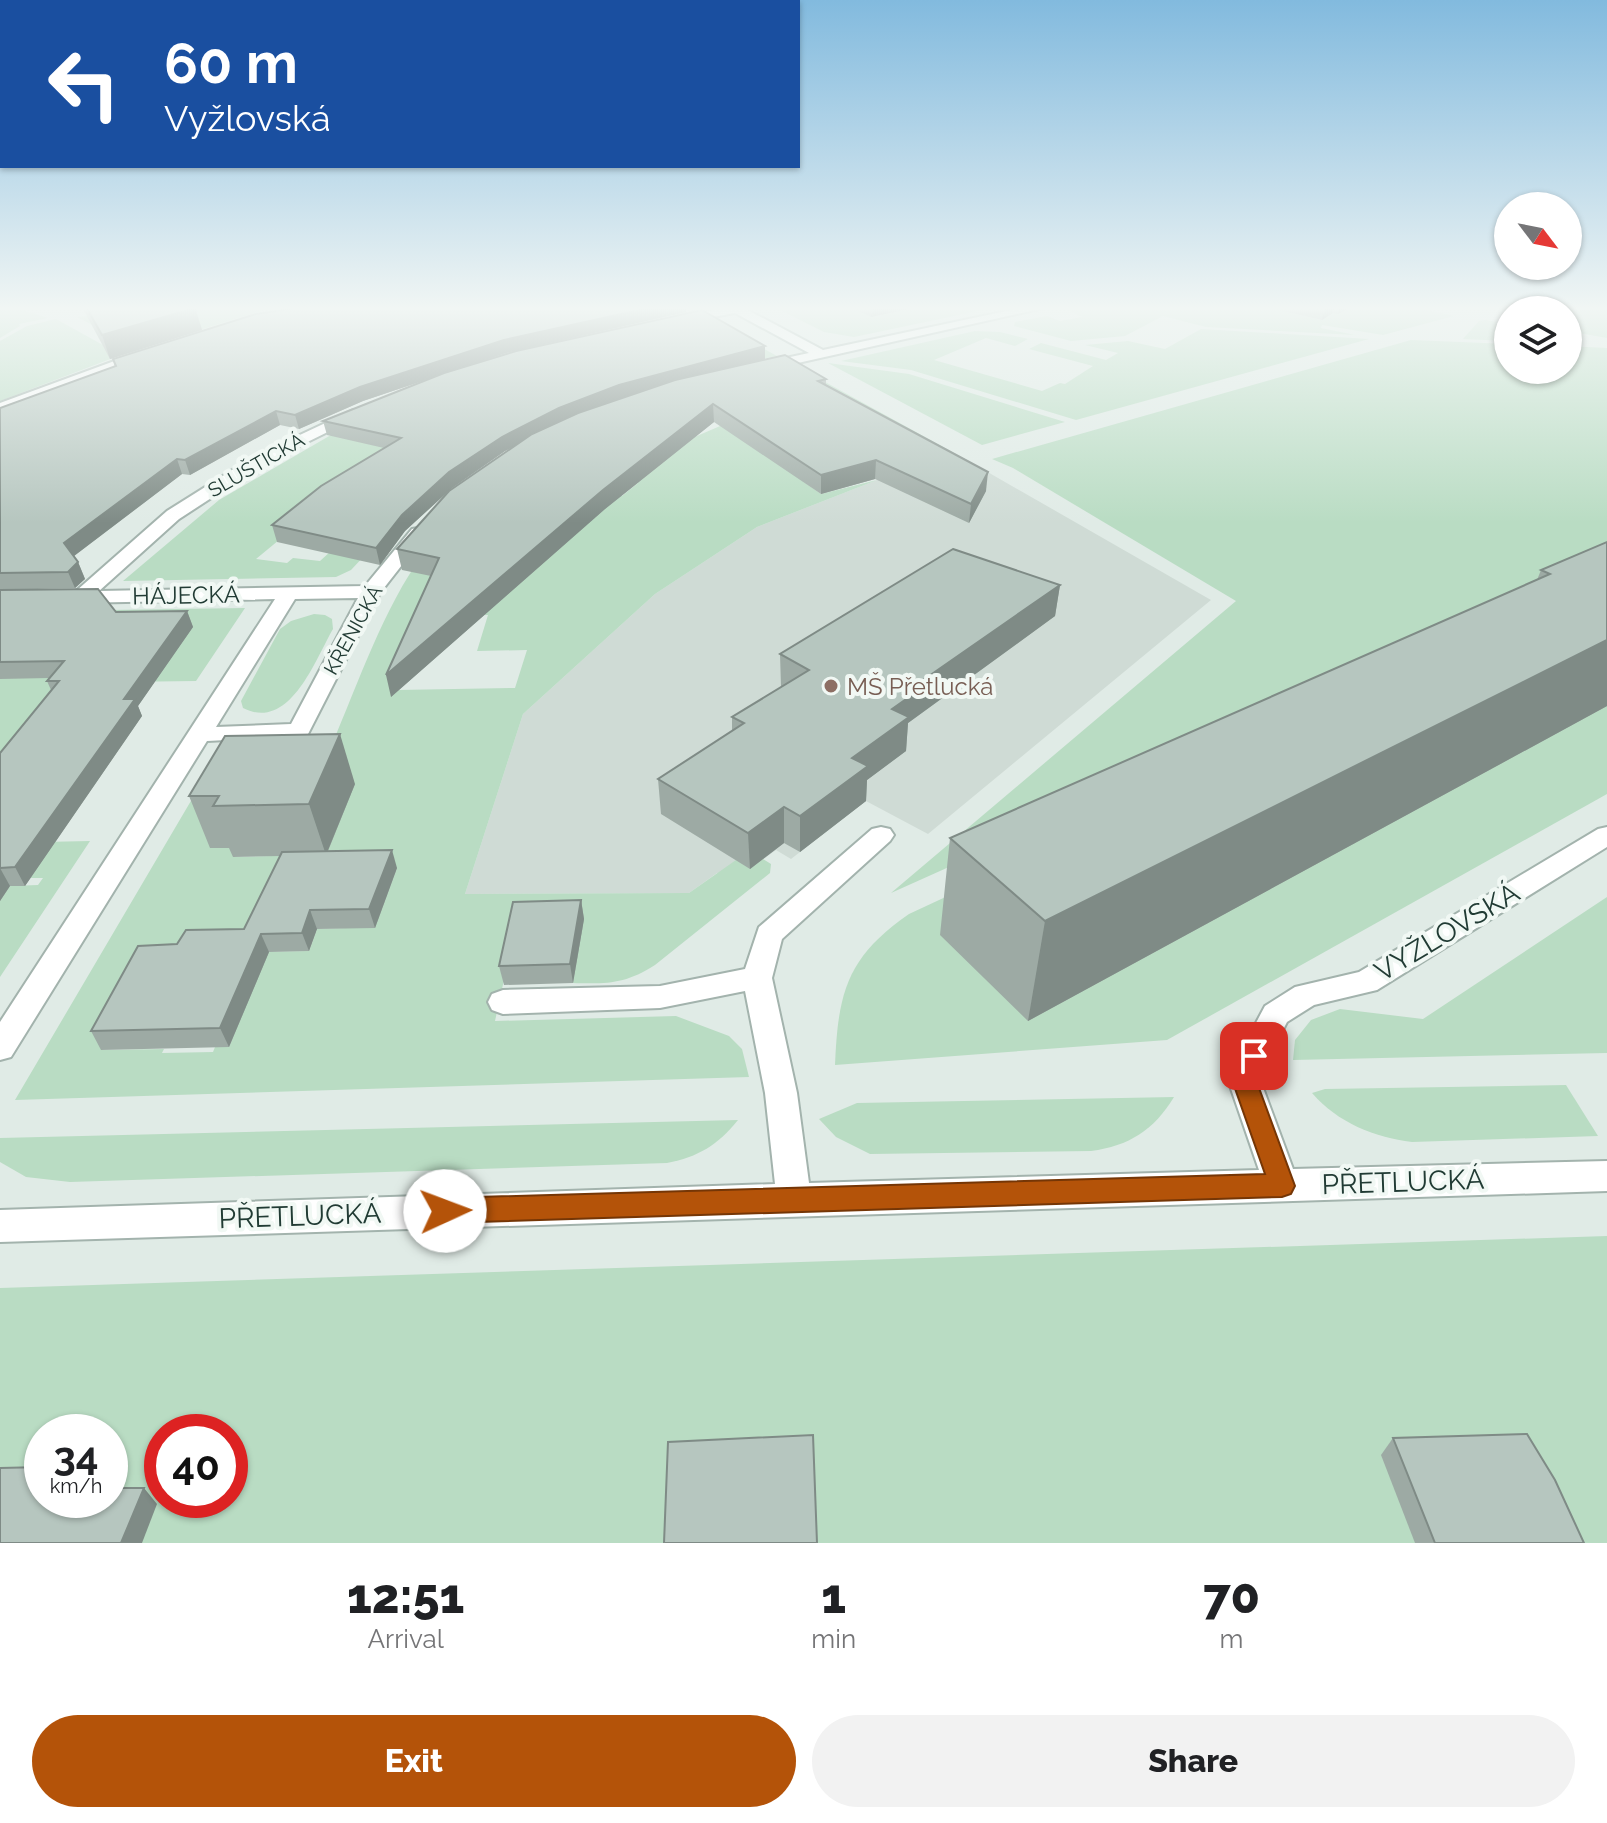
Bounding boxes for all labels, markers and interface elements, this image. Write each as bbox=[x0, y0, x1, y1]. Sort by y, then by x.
text: 60 m bbox=[164, 30, 298, 96]
icon: left bbox=[32, 32, 136, 136]
text: Vyžlovská bbox=[164, 97, 331, 139]
north arrow bbox=[1494, 192, 1582, 280]
map controls bbox=[1494, 192, 1582, 384]
button: layers bbox=[1494, 296, 1582, 384]
street label: SLUŠTICKÁ bbox=[203, 427, 309, 502]
street label: HÁJECKÁ bbox=[132, 580, 240, 610]
street label: KŘENICKÁ bbox=[318, 580, 388, 679]
place label: MŠ Přetlucká bbox=[847, 671, 993, 701]
marker: MŠ Přetlucká bbox=[822, 677, 840, 695]
street label: VYŽLOVSKÁ bbox=[1369, 876, 1525, 988]
pin bbox=[1220, 1022, 1288, 1090]
icon: arrive bbox=[1232, 1034, 1276, 1078]
street label: PŘETLUCKÁ bbox=[1321, 1163, 1485, 1201]
position arrow bbox=[403, 1169, 487, 1253]
street label: PŘETLUCKÁ bbox=[218, 1197, 382, 1235]
speed limit sign: 40 bbox=[144, 1414, 248, 1518]
text: 34 bbox=[53, 1432, 99, 1479]
text: km/h bbox=[50, 1474, 102, 1498]
text: 12:51 bbox=[347, 1568, 464, 1624]
text: 1 bbox=[821, 1568, 846, 1624]
text: 70 bbox=[1203, 1568, 1260, 1624]
text: Arrival bbox=[368, 1624, 444, 1654]
text: min bbox=[811, 1624, 856, 1654]
text: m bbox=[1220, 1624, 1243, 1654]
button: Exit bbox=[32, 1715, 796, 1807]
button: Share bbox=[812, 1715, 1575, 1807]

